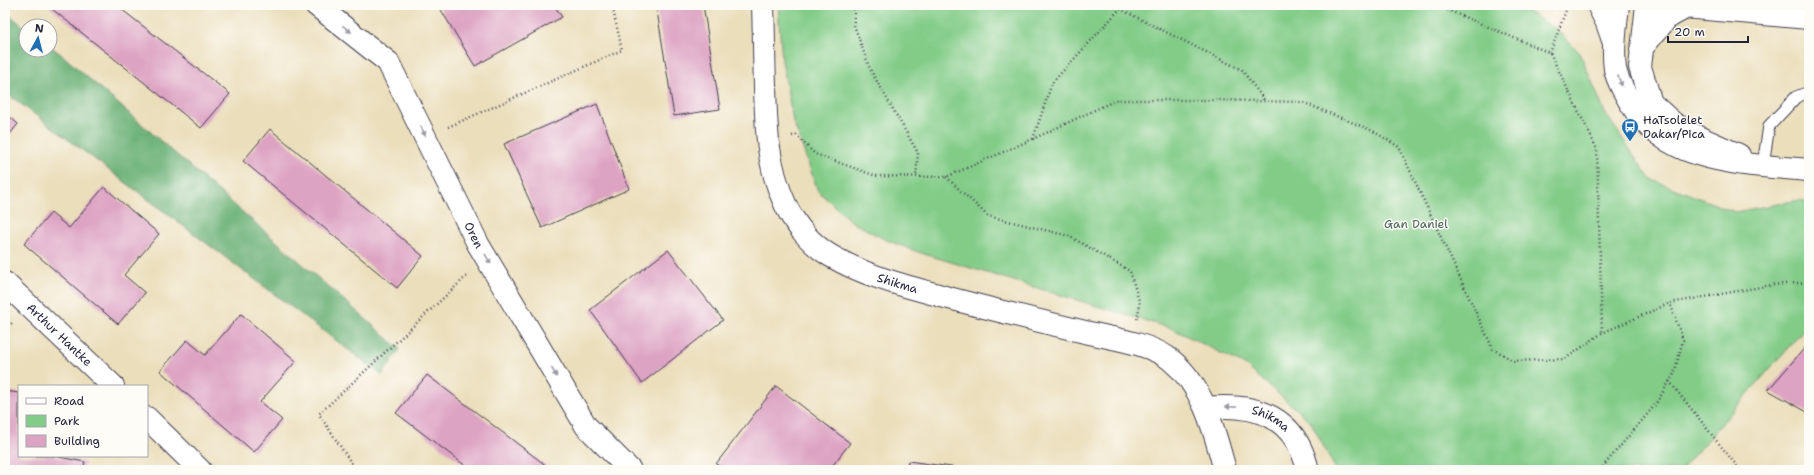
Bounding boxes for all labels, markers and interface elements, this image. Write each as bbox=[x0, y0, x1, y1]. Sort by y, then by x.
north arrow bbox=[18, 18, 58, 58]
scale bar bbox=[1668, 18, 1748, 44]
text: N bbox=[34, 21, 45, 37]
text: 20 m bbox=[1674, 24, 1705, 40]
one-way arrow bbox=[341, 25, 352, 34]
one-way arrow bbox=[1617, 75, 1623, 87]
place label: HaTsolelet Dakar/Pica bbox=[1643, 112, 1705, 142]
bus stop icon: HaTsolelet Dakar/Pica bbox=[1620, 117, 1640, 142]
one-way arrow bbox=[420, 125, 426, 137]
park label: Gan Daniel bbox=[1384, 216, 1448, 232]
street label: Oren bbox=[460, 219, 487, 251]
one-way arrow bbox=[484, 253, 491, 265]
street label: Shikma bbox=[875, 270, 920, 297]
street label: Arthur Hantke bbox=[23, 300, 96, 370]
one-way arrow bbox=[550, 366, 557, 377]
legend bbox=[18, 385, 148, 457]
text: Road bbox=[54, 393, 85, 409]
street label: Shikma bbox=[1250, 402, 1294, 436]
one-way arrow bbox=[1224, 404, 1237, 410]
text: Park bbox=[54, 413, 80, 429]
text: Building bbox=[54, 433, 100, 449]

